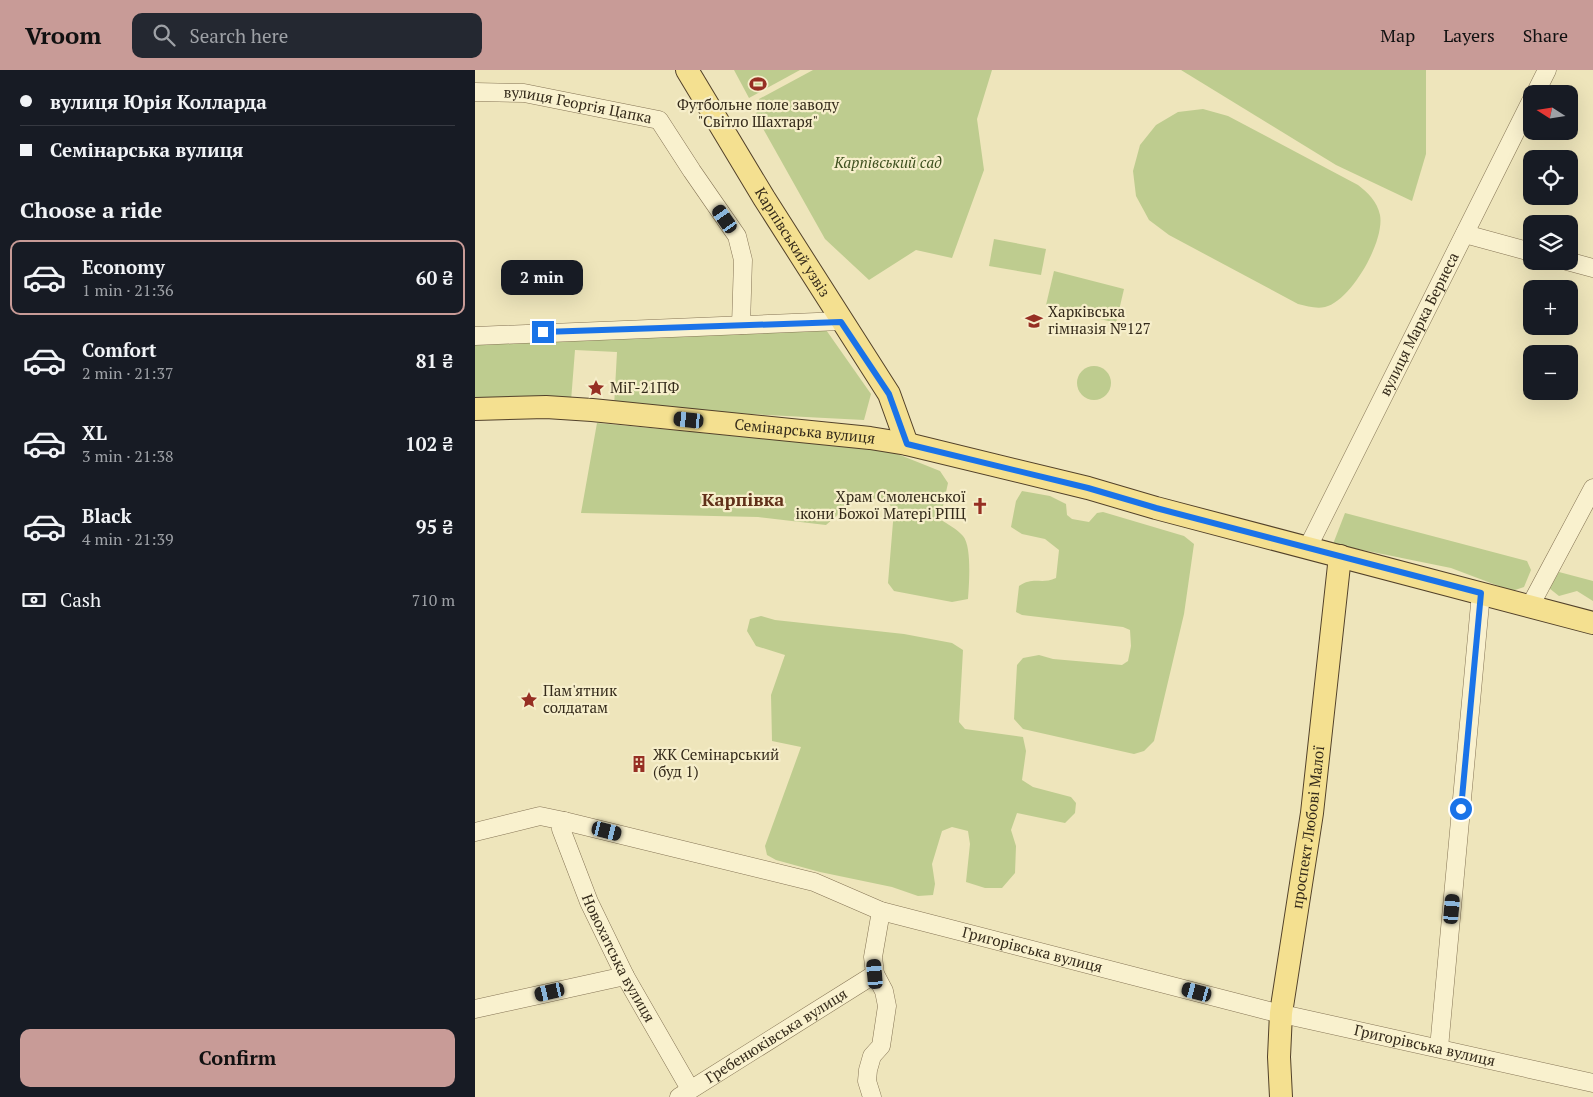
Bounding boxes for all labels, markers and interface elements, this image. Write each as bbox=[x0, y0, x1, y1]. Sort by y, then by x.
search box bbox=[132, 13, 482, 58]
text: Vroom bbox=[25, 19, 102, 51]
icon: search bbox=[150, 21, 178, 49]
text: Search here bbox=[190, 23, 288, 48]
text: Map bbox=[1380, 23, 1415, 47]
text: Layers bbox=[1443, 23, 1495, 47]
text: Share bbox=[1523, 23, 1568, 47]
sports icon: Футбольне поле заводу "Світло Шахтаря" bbox=[748, 74, 768, 94]
street label: вулиця Георгія Цапка bbox=[504, 82, 654, 127]
north arrow bbox=[1523, 85, 1577, 140]
map controls bbox=[1523, 85, 1578, 400]
text: вулиця Юрія Колларда bbox=[50, 89, 267, 114]
place label: Футбольне поле заводу "Світло Шахтаря" bbox=[677, 94, 840, 131]
text: Семінарська вулиця bbox=[50, 137, 243, 162]
button: locate bbox=[1523, 150, 1578, 205]
park label: Карпівський сад bbox=[833, 152, 942, 172]
street label: Карпівський узвіз bbox=[751, 183, 836, 301]
text: Choose a ride bbox=[20, 195, 162, 224]
car bbox=[710, 202, 739, 236]
button: layers bbox=[1523, 215, 1578, 270]
street label: вулиця Марка Бернеса bbox=[1374, 248, 1463, 399]
text: Economy bbox=[82, 254, 165, 279]
icon: car bbox=[22, 255, 67, 300]
callout: 2 min bbox=[502, 260, 584, 294]
text: 60 ₴ bbox=[416, 265, 453, 290]
text: 2 min bbox=[520, 266, 564, 288]
text: 1 min · 21:36 bbox=[82, 279, 174, 301]
button: + bbox=[1523, 280, 1578, 335]
place label: Харківська гімназія №127 bbox=[1048, 301, 1151, 338]
school or university icon: Харківська гімназія №127 bbox=[1024, 311, 1044, 331]
route end bbox=[532, 321, 554, 343]
text: Comfort bbox=[82, 337, 157, 362]
icon: car bbox=[22, 338, 67, 383]
button: − bbox=[1523, 345, 1578, 400]
text: 81 ₴ bbox=[416, 348, 453, 373]
text: 2 min · 21:37 bbox=[82, 362, 174, 384]
place label: МіГ-21ПФ bbox=[610, 377, 679, 397]
place icon: МіГ-21ПФ bbox=[586, 378, 606, 398]
car bbox=[673, 411, 704, 429]
street label: Семінарська вулиця bbox=[734, 413, 877, 448]
text: XL bbox=[82, 420, 107, 445]
icon: car bbox=[22, 421, 67, 466]
text: 102 ₴ bbox=[405, 431, 453, 456]
text: 3 min · 21:38 bbox=[82, 445, 174, 467]
place label: Храм Смоленської ікони Божої Матері РПЦ bbox=[795, 486, 966, 523]
district label: Карпівка bbox=[702, 487, 784, 511]
church icon: Храм Смоленської ікони Божої Матері РПЦ bbox=[970, 496, 990, 516]
text: Black bbox=[82, 503, 132, 528]
icon: car bbox=[22, 504, 67, 549]
text: 95 ₴ bbox=[416, 514, 453, 539]
text: 4 min · 21:39 bbox=[82, 528, 174, 550]
icon: cash bbox=[20, 586, 48, 614]
text: Cash bbox=[60, 587, 101, 612]
text: 710 m bbox=[412, 589, 455, 611]
place label: Пам'ятник солдатам bbox=[543, 680, 618, 717]
place icon: Пам'ятник солдатам bbox=[519, 690, 539, 710]
place label: ЖК Семінарський (буд 1) bbox=[653, 744, 779, 781]
street label: проспект Любові Малої bbox=[1286, 744, 1328, 910]
building icon: ЖК Семінарський (буд 1) bbox=[629, 754, 649, 774]
route start bbox=[1450, 798, 1472, 820]
car bbox=[590, 820, 623, 842]
street label: Новохатська вулиця bbox=[578, 891, 660, 1025]
car bbox=[1443, 893, 1460, 925]
street label: Григорівська вулиця bbox=[960, 921, 1105, 977]
car bbox=[866, 958, 883, 990]
car bbox=[533, 981, 566, 1003]
car bbox=[1180, 981, 1213, 1003]
street label: Гребенюківська вулиця bbox=[701, 983, 851, 1087]
street label: Григорівська вулиця bbox=[1352, 1019, 1498, 1070]
button: Confirm bbox=[20, 1029, 455, 1087]

